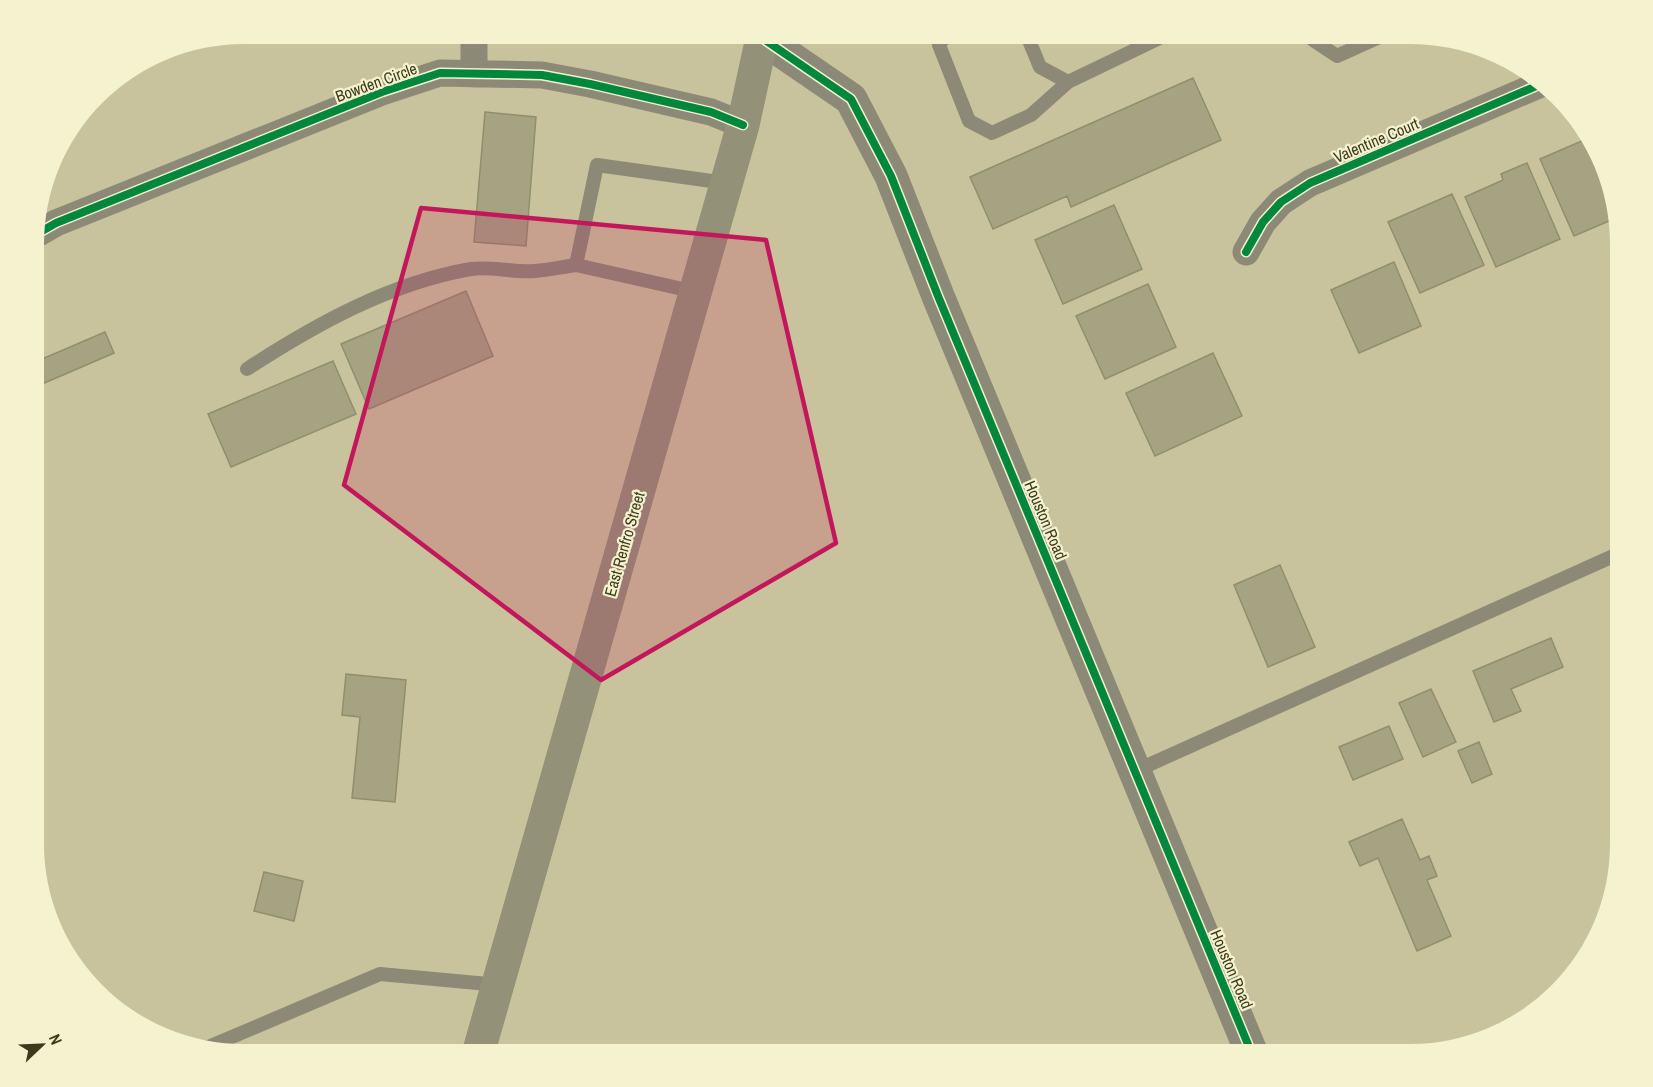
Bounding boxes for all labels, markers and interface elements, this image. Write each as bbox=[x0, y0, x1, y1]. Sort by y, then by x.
street label: Bowden Circle bbox=[332, 57, 420, 107]
street label: Valentine Court bbox=[1330, 112, 1422, 168]
street label: Houston Road bbox=[1019, 477, 1073, 563]
street label: East Renfro Street bbox=[599, 489, 650, 599]
street label: Houston Road bbox=[1205, 926, 1259, 1012]
north arrow bbox=[12, 1015, 72, 1075]
text: N bbox=[44, 1030, 68, 1048]

